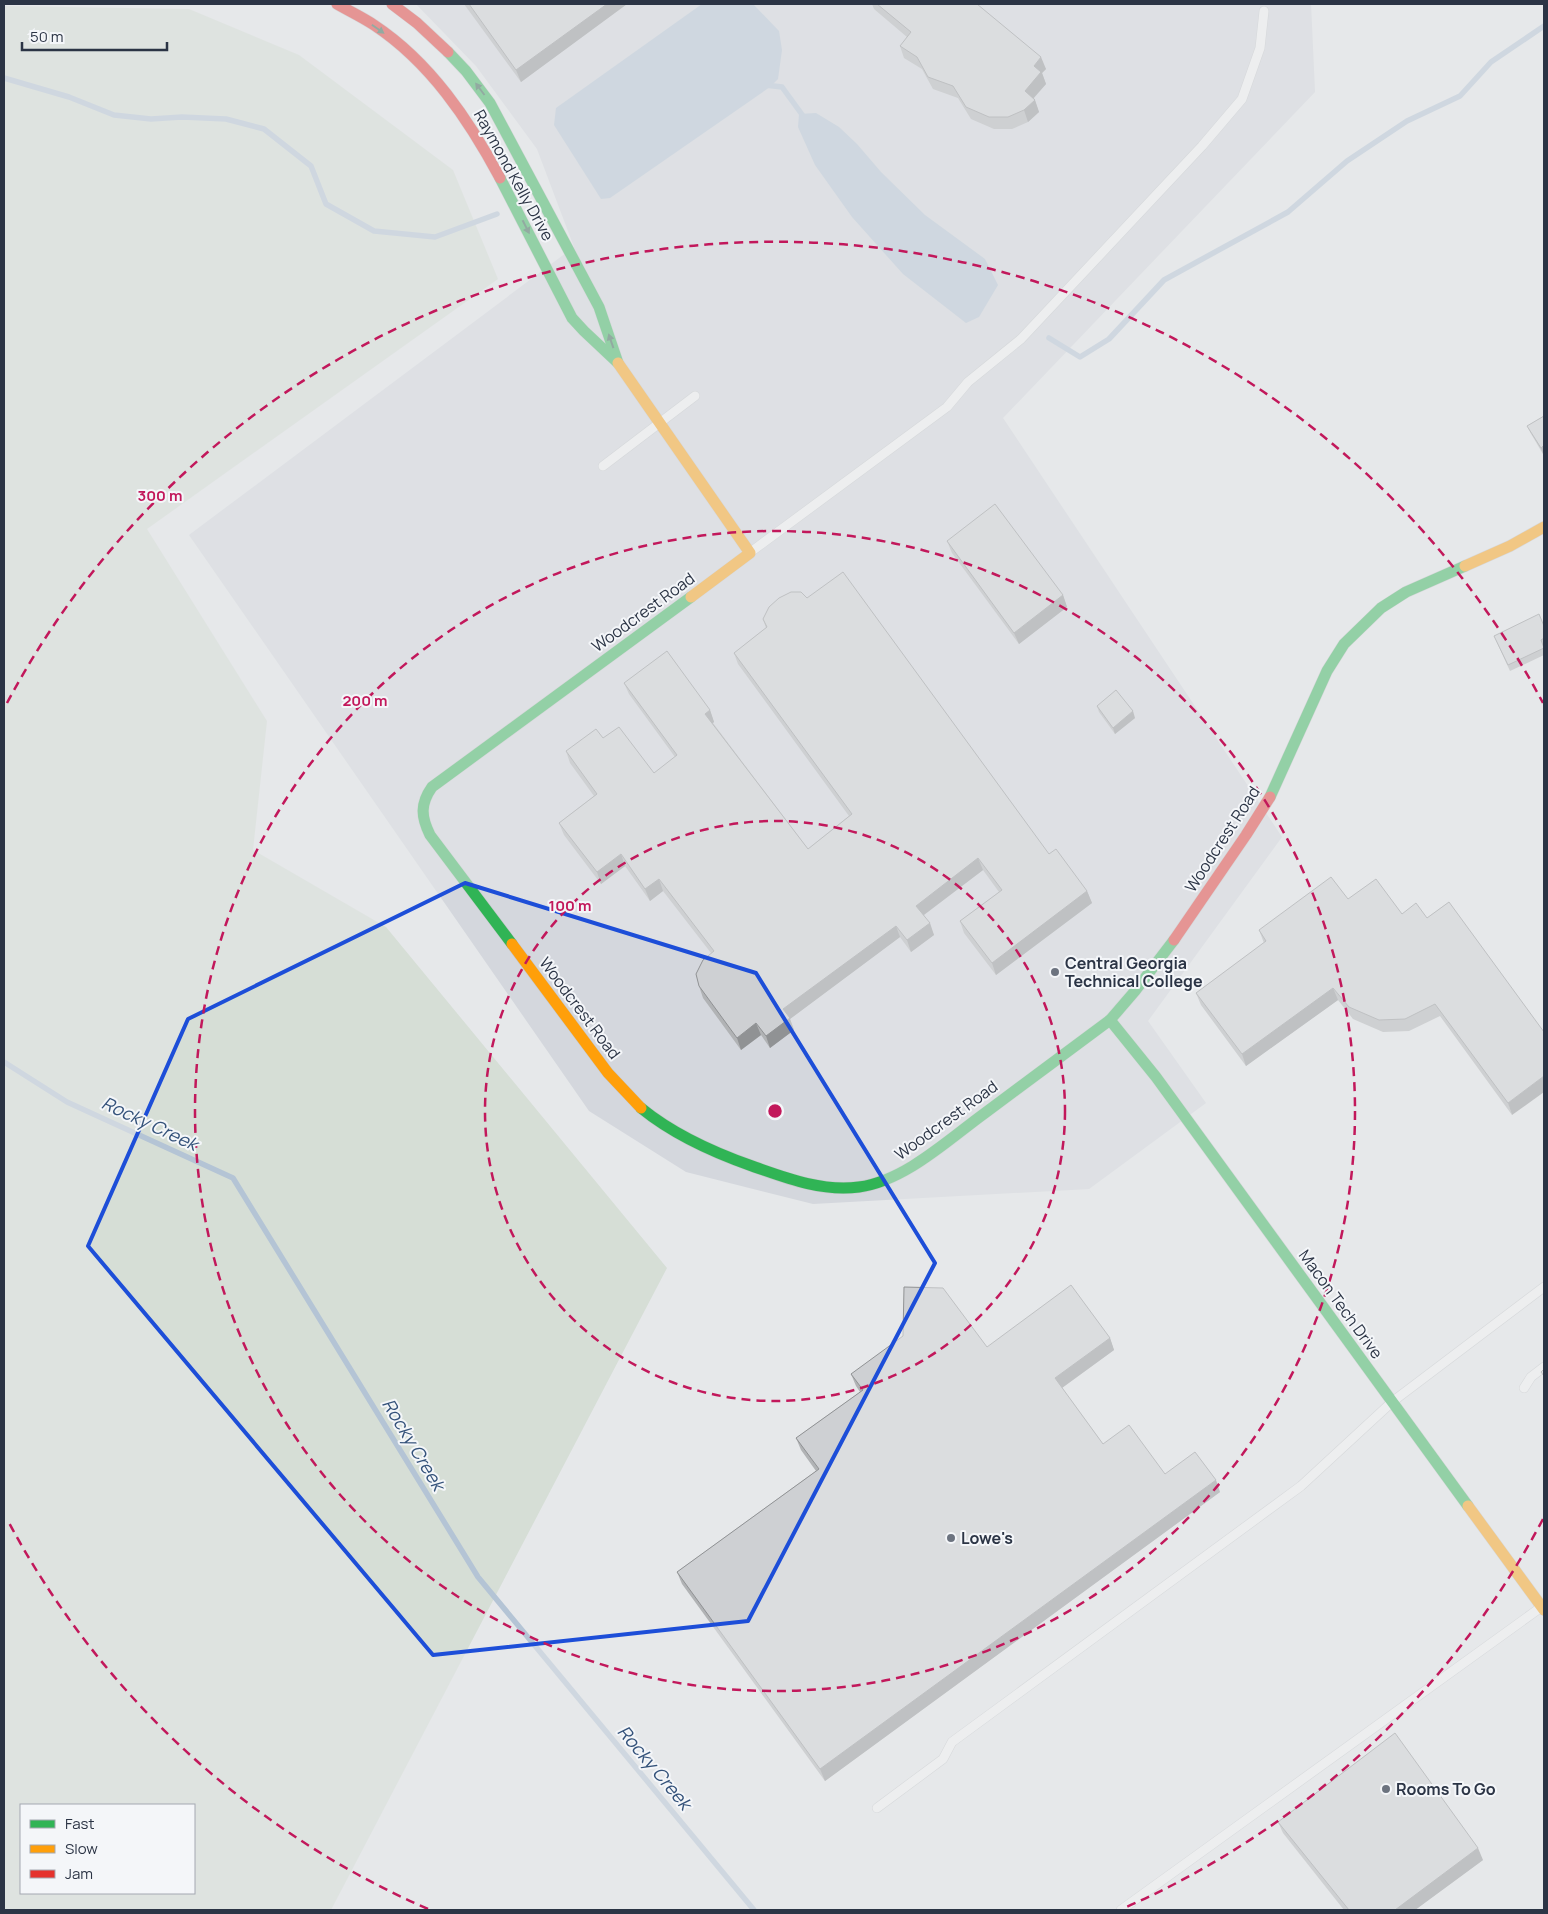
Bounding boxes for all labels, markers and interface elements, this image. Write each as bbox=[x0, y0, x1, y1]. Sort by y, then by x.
scale bar bbox=[22, 20, 168, 52]
one-way arrow bbox=[372, 24, 385, 34]
text: 50 m bbox=[30, 26, 64, 47]
one-way arrow bbox=[474, 83, 485, 96]
street label: Raymond Kelly Drive bbox=[469, 105, 559, 245]
one-way arrow bbox=[522, 220, 530, 234]
one-way arrow bbox=[607, 333, 615, 348]
text: 300 m bbox=[138, 485, 182, 506]
street label: Woodcrest Road bbox=[587, 567, 699, 657]
text: 200 m bbox=[342, 690, 388, 711]
street label: Woodcrest Road bbox=[1180, 782, 1264, 896]
text: 100 m bbox=[549, 895, 591, 916]
place label: Central Georgia Technical College bbox=[1065, 952, 1203, 992]
street label: Woodcrest Road bbox=[534, 953, 626, 1063]
marker: Central Georgia Technical College bbox=[1049, 966, 1061, 978]
street label: Woodcrest Road bbox=[890, 1075, 1002, 1165]
water label: Rocky Creek bbox=[98, 1090, 205, 1157]
centre of rings bbox=[766, 1102, 784, 1120]
street label: Macon Tech Drive bbox=[1294, 1245, 1388, 1363]
water label: Rocky Creek bbox=[377, 1394, 452, 1497]
place label: Lowe's bbox=[961, 1527, 1013, 1549]
marker: Lowe's bbox=[945, 1532, 957, 1544]
water label: Rocky Creek bbox=[613, 1720, 699, 1817]
place label: Rooms To Go bbox=[1396, 1778, 1496, 1800]
marker: Rooms To Go bbox=[1380, 1783, 1392, 1795]
legend bbox=[20, 1804, 195, 1894]
text: Fast bbox=[65, 1813, 94, 1834]
text: Slow bbox=[65, 1838, 98, 1859]
text: Jam bbox=[65, 1863, 93, 1884]

